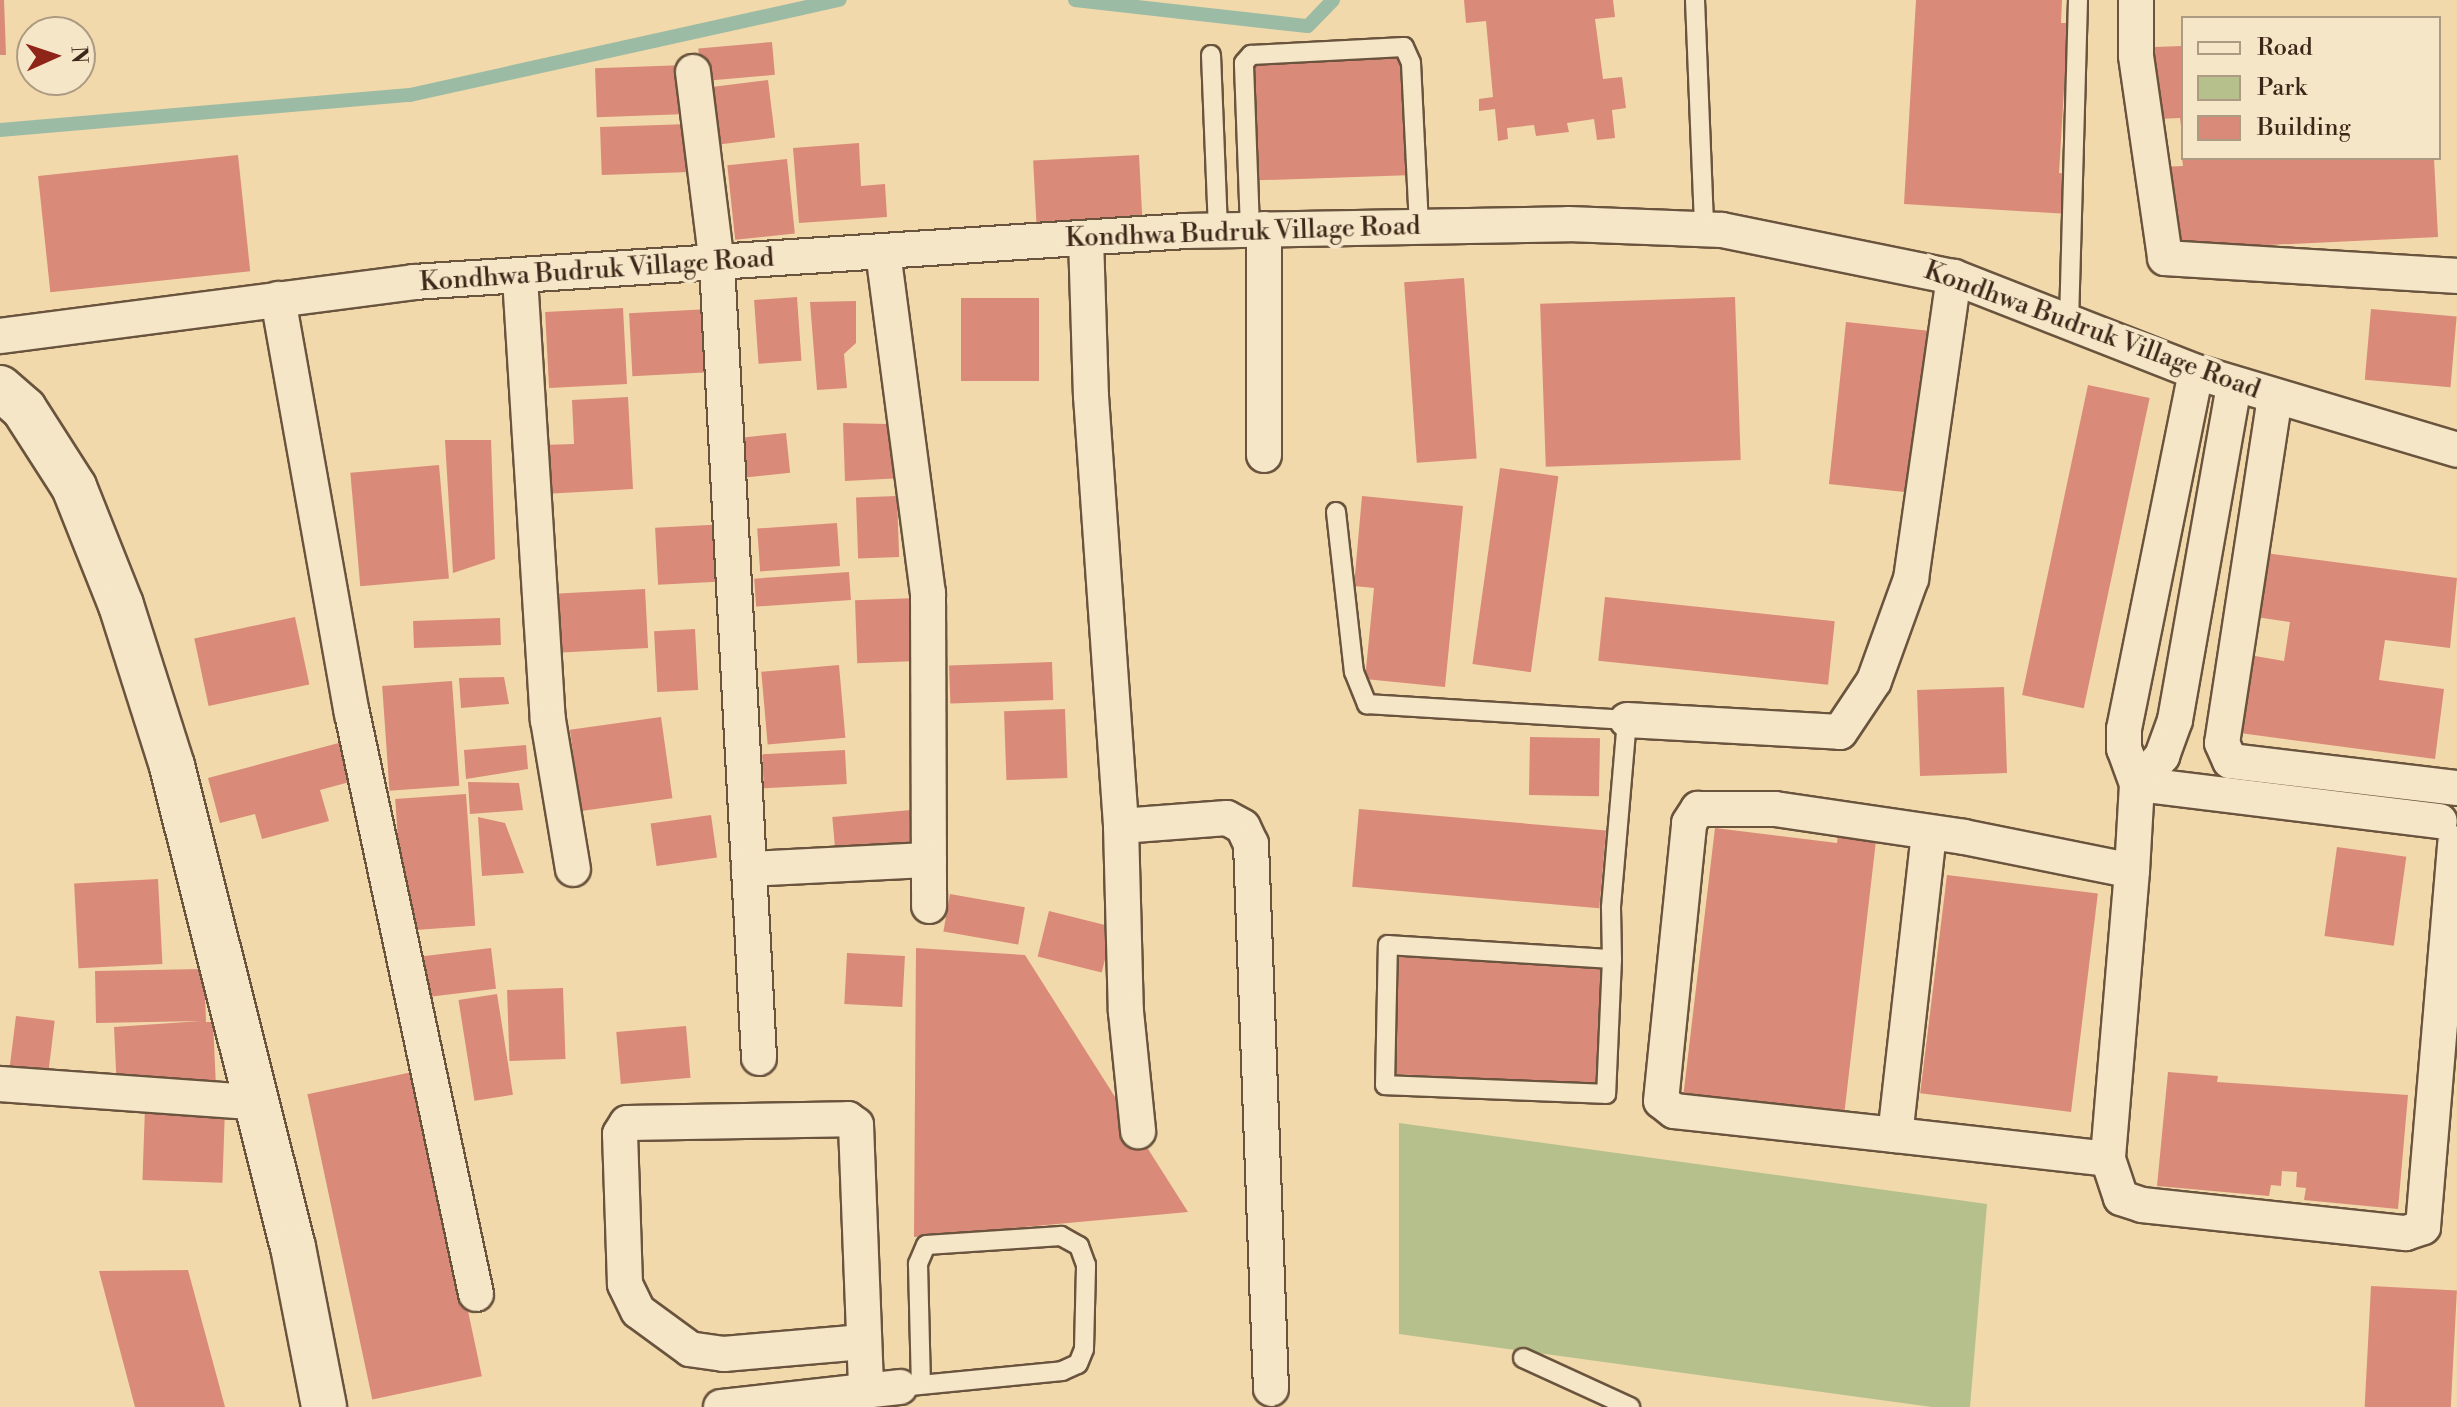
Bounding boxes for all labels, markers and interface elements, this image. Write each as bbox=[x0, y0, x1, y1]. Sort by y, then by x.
north arrow bbox=[16, 16, 96, 96]
legend bbox=[2181, 16, 2441, 160]
text: Road bbox=[2257, 33, 2313, 63]
text: N bbox=[65, 45, 92, 64]
text: Park bbox=[2257, 73, 2307, 103]
text: Building bbox=[2257, 113, 2351, 143]
street label: Kondhwa Budruk Village Road bbox=[1065, 211, 1421, 255]
street label: Kondhwa Budruk Village Road bbox=[419, 243, 775, 299]
street label: Kondhwa Budruk Village Road bbox=[1920, 256, 2264, 406]

